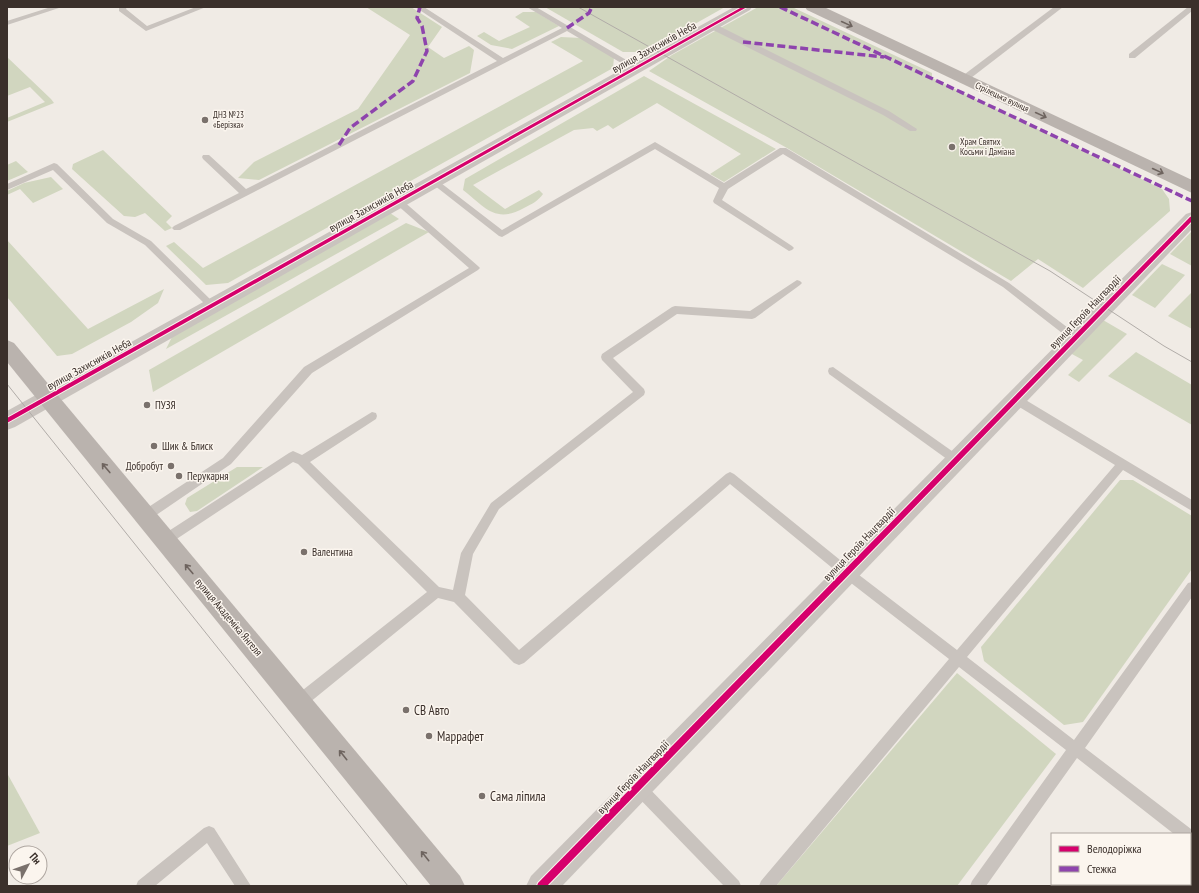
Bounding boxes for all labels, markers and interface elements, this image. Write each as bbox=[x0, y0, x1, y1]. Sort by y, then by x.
street label: вулиця Захисників Неба bbox=[609, 18, 699, 76]
one-way arrow bbox=[841, 21, 853, 28]
street label: Стрілецька вулиця bbox=[974, 79, 1031, 114]
place label: ДНЗ №23 «Берізка» bbox=[213, 109, 244, 130]
one-way arrow bbox=[1034, 112, 1046, 119]
marker: ДНЗ №23 «Берізка» bbox=[200, 115, 210, 125]
place label: Храм Святих Косьми і Даміана bbox=[960, 136, 1015, 157]
marker: Храм Святих Косьми і Даміана bbox=[947, 142, 957, 152]
one-way arrow bbox=[1152, 168, 1164, 175]
street label: вулиця Захисників Неба bbox=[326, 177, 416, 235]
street label: вулиця Героїв Нацгвардії bbox=[1046, 272, 1124, 352]
street label: вулиця Захисників Неба bbox=[44, 335, 134, 393]
place label: ПУЗЯ bbox=[155, 398, 176, 412]
marker: ПУЗЯ bbox=[142, 400, 152, 410]
place label: Шик & Блиск bbox=[162, 439, 214, 453]
marker: Шик & Блиск bbox=[149, 441, 159, 451]
place label: Добробут bbox=[126, 459, 163, 473]
marker: Добробут bbox=[166, 461, 176, 471]
one-way arrow bbox=[102, 463, 111, 474]
place label: Перукарня bbox=[187, 469, 229, 483]
marker: Перукарня bbox=[174, 471, 184, 481]
street label: вулиця Героїв Нацгвардії bbox=[820, 504, 898, 584]
place label: Валентина bbox=[312, 545, 353, 559]
marker: Валентина bbox=[299, 547, 309, 557]
one-way arrow bbox=[184, 564, 193, 574]
street label: вулиця Академіка Янгеля bbox=[192, 575, 266, 659]
place label: СВ Авто bbox=[414, 702, 450, 719]
marker: СВ Авто bbox=[401, 705, 411, 715]
place label: Маррафет bbox=[437, 728, 485, 745]
marker: Маррафет bbox=[424, 731, 434, 741]
street label: вулиця Героїв Нацгвардії bbox=[594, 737, 672, 817]
one-way arrow bbox=[339, 750, 347, 761]
place label: Сама ліпила bbox=[490, 788, 546, 805]
marker: Сама ліпила bbox=[477, 791, 487, 801]
legend bbox=[1051, 833, 1191, 885]
text: Велодоріжка bbox=[1087, 841, 1142, 856]
north arrow bbox=[8, 845, 48, 885]
text: Пн bbox=[27, 850, 44, 867]
one-way arrow bbox=[421, 850, 430, 861]
text: Стежка bbox=[1087, 861, 1117, 876]

